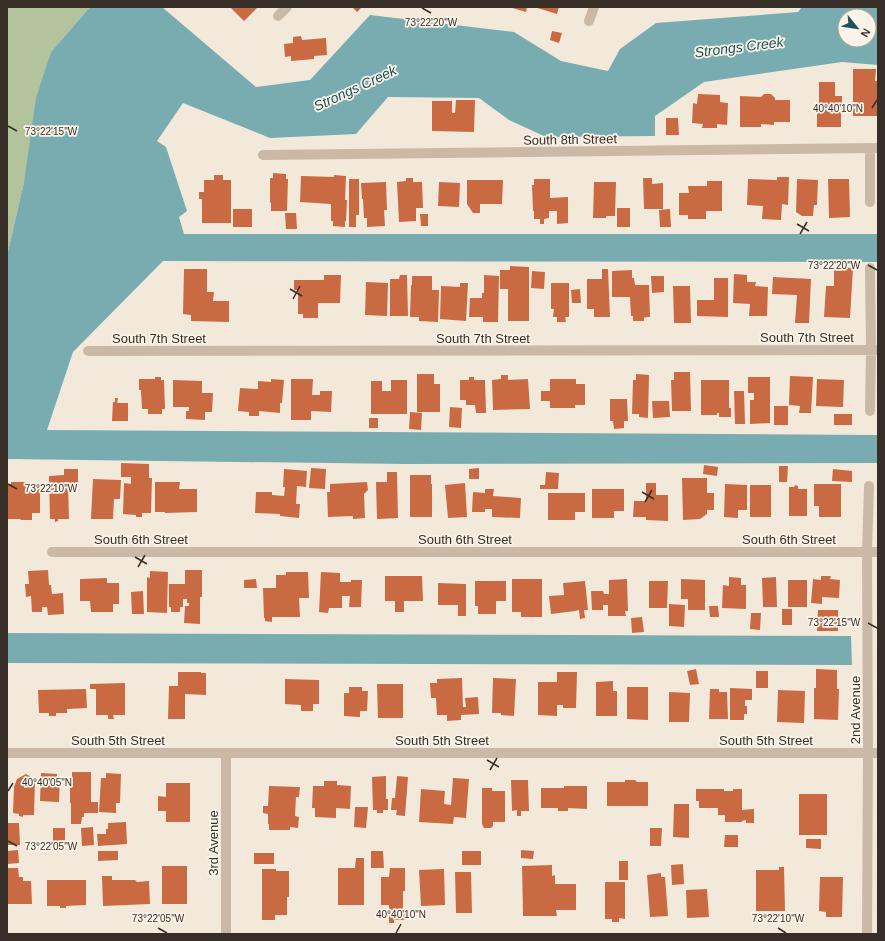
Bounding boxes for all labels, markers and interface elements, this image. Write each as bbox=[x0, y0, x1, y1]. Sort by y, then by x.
north arrow bbox=[837, 8, 877, 48]
text: 73°22'20"W bbox=[405, 17, 458, 28]
text: N bbox=[858, 27, 873, 39]
water label: Strongs Creek bbox=[694, 33, 785, 60]
water label: Strongs Creek bbox=[311, 61, 400, 114]
text: 40°40'10"N bbox=[813, 103, 863, 114]
text: 73°22'15"W bbox=[25, 126, 78, 137]
street label: South 8th Street bbox=[523, 131, 617, 148]
text: 73°22'20"W bbox=[808, 260, 861, 271]
street label: South 7th Street bbox=[760, 330, 854, 345]
street label: South 7th Street bbox=[112, 331, 206, 346]
street label: South 7th Street bbox=[436, 331, 530, 346]
text: 73°22'10"W bbox=[25, 483, 78, 494]
street label: South 6th Street bbox=[94, 532, 188, 547]
street label: South 6th Street bbox=[418, 532, 512, 547]
street label: South 6th Street bbox=[742, 532, 836, 547]
text: 73°22'15"W bbox=[808, 617, 861, 628]
street label: 2nd Avenue bbox=[848, 676, 863, 744]
street label: South 5th Street bbox=[71, 733, 165, 748]
street label: South 5th Street bbox=[395, 733, 489, 748]
street label: South 5th Street bbox=[719, 733, 813, 748]
text: 40°40'05"N bbox=[22, 777, 72, 788]
street label: 3rd Avenue bbox=[206, 810, 221, 876]
text: 73°22'05"W bbox=[25, 841, 78, 852]
text: 40°40'10"N bbox=[376, 909, 426, 920]
text: 73°22'05"W bbox=[132, 913, 185, 924]
text: 73°22'10"W bbox=[752, 913, 805, 924]

